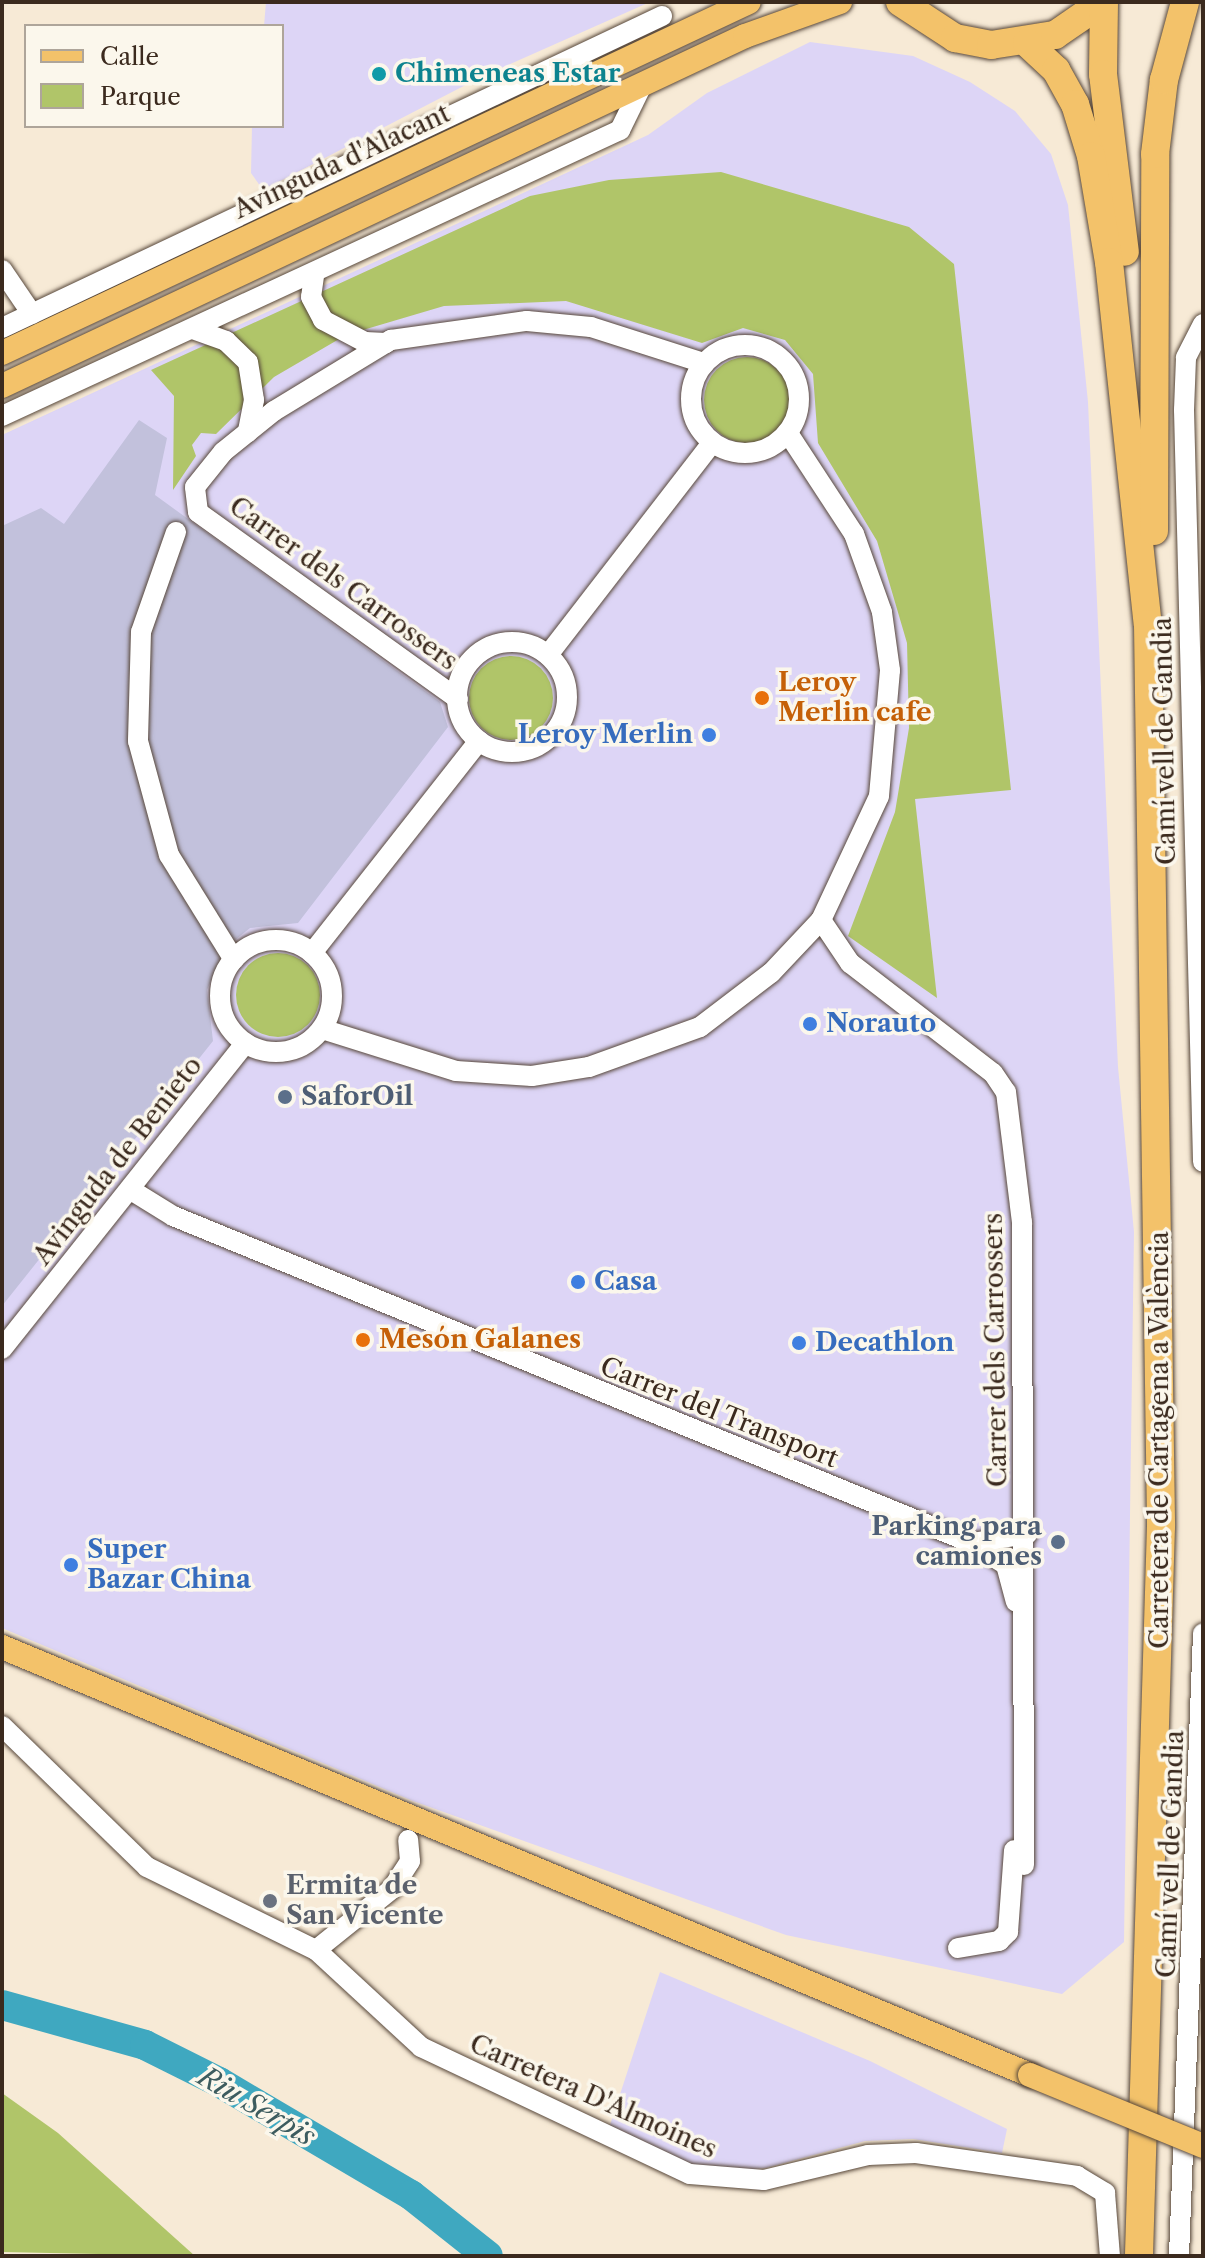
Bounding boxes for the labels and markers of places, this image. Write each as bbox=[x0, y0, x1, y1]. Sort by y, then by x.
place label: Chimeneas Estar bbox=[395, 58, 620, 90]
marker: Chimeneas Estar bbox=[370, 65, 388, 83]
place label: Leroy Merlin cafe bbox=[778, 667, 931, 728]
marker: Leroy Merlin cafe bbox=[753, 689, 771, 707]
place label: Leroy Merlin bbox=[517, 719, 693, 751]
marker: Leroy Merlin bbox=[700, 726, 718, 744]
place label: Norauto bbox=[826, 1008, 936, 1040]
marker: Norauto bbox=[801, 1015, 819, 1033]
place label: SaforOil bbox=[301, 1081, 413, 1113]
marker: SaforOil bbox=[276, 1088, 294, 1106]
place label: Casa bbox=[594, 1266, 657, 1298]
marker: Casa bbox=[569, 1273, 587, 1291]
place label: Mesón Galanes bbox=[379, 1324, 581, 1356]
place label: Decathlon bbox=[815, 1327, 954, 1359]
marker: Mesón Galanes bbox=[354, 1331, 372, 1349]
marker: Decathlon bbox=[790, 1334, 808, 1352]
place label: Parking para camiones bbox=[871, 1511, 1042, 1572]
marker: Parking para camiones bbox=[1049, 1533, 1067, 1551]
place label: Super Bazar China bbox=[87, 1534, 251, 1596]
marker: Super Bazar China bbox=[62, 1556, 80, 1574]
place label: Ermita de San Vicente bbox=[286, 1870, 445, 1932]
marker: Ermita de San Vicente bbox=[261, 1892, 279, 1910]

